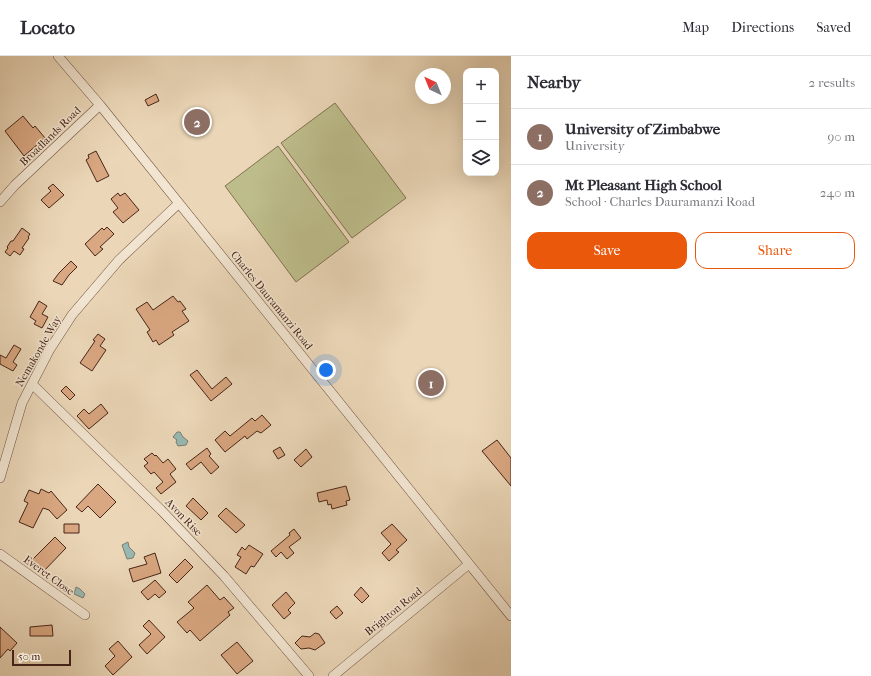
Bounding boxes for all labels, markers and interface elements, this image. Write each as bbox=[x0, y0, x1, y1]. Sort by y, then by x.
text: Locato bbox=[20, 17, 75, 39]
text: Map bbox=[682, 19, 709, 36]
text: Directions bbox=[731, 19, 794, 36]
text: Saved bbox=[816, 19, 851, 36]
north arrow bbox=[415, 68, 451, 104]
map controls bbox=[463, 68, 499, 176]
button: + bbox=[463, 68, 499, 104]
text: Nearby bbox=[527, 72, 581, 92]
text: 2 results bbox=[809, 75, 855, 90]
street label: Broadlands Road bbox=[17, 103, 84, 169]
button: − bbox=[463, 104, 499, 140]
pin: 2 bbox=[184, 107, 210, 137]
text: University of Zimbabwe bbox=[565, 120, 720, 138]
text: 1 bbox=[538, 129, 542, 144]
text: 90 m bbox=[827, 129, 855, 144]
text: University bbox=[565, 138, 625, 153]
button: layers bbox=[463, 140, 499, 176]
text: Mt Pleasant High School bbox=[565, 176, 722, 194]
text: 2 bbox=[537, 185, 543, 200]
text: 240 m bbox=[820, 185, 855, 200]
text: School · Charles Dauramanzi Road bbox=[565, 194, 755, 209]
button: Save bbox=[527, 232, 687, 269]
button: Share bbox=[695, 232, 855, 269]
street label: Charles Dauramanzi Road bbox=[228, 248, 316, 353]
street label: Nemakonde Way bbox=[13, 312, 65, 389]
your location bbox=[316, 360, 336, 380]
pin: 1 bbox=[418, 368, 444, 398]
street label: Avon Rise bbox=[162, 495, 205, 539]
street label: Everet Close bbox=[21, 553, 77, 598]
street label: Brighton Road bbox=[362, 584, 425, 638]
scale bar bbox=[12, 648, 71, 667]
text: 50 m bbox=[18, 650, 40, 663]

